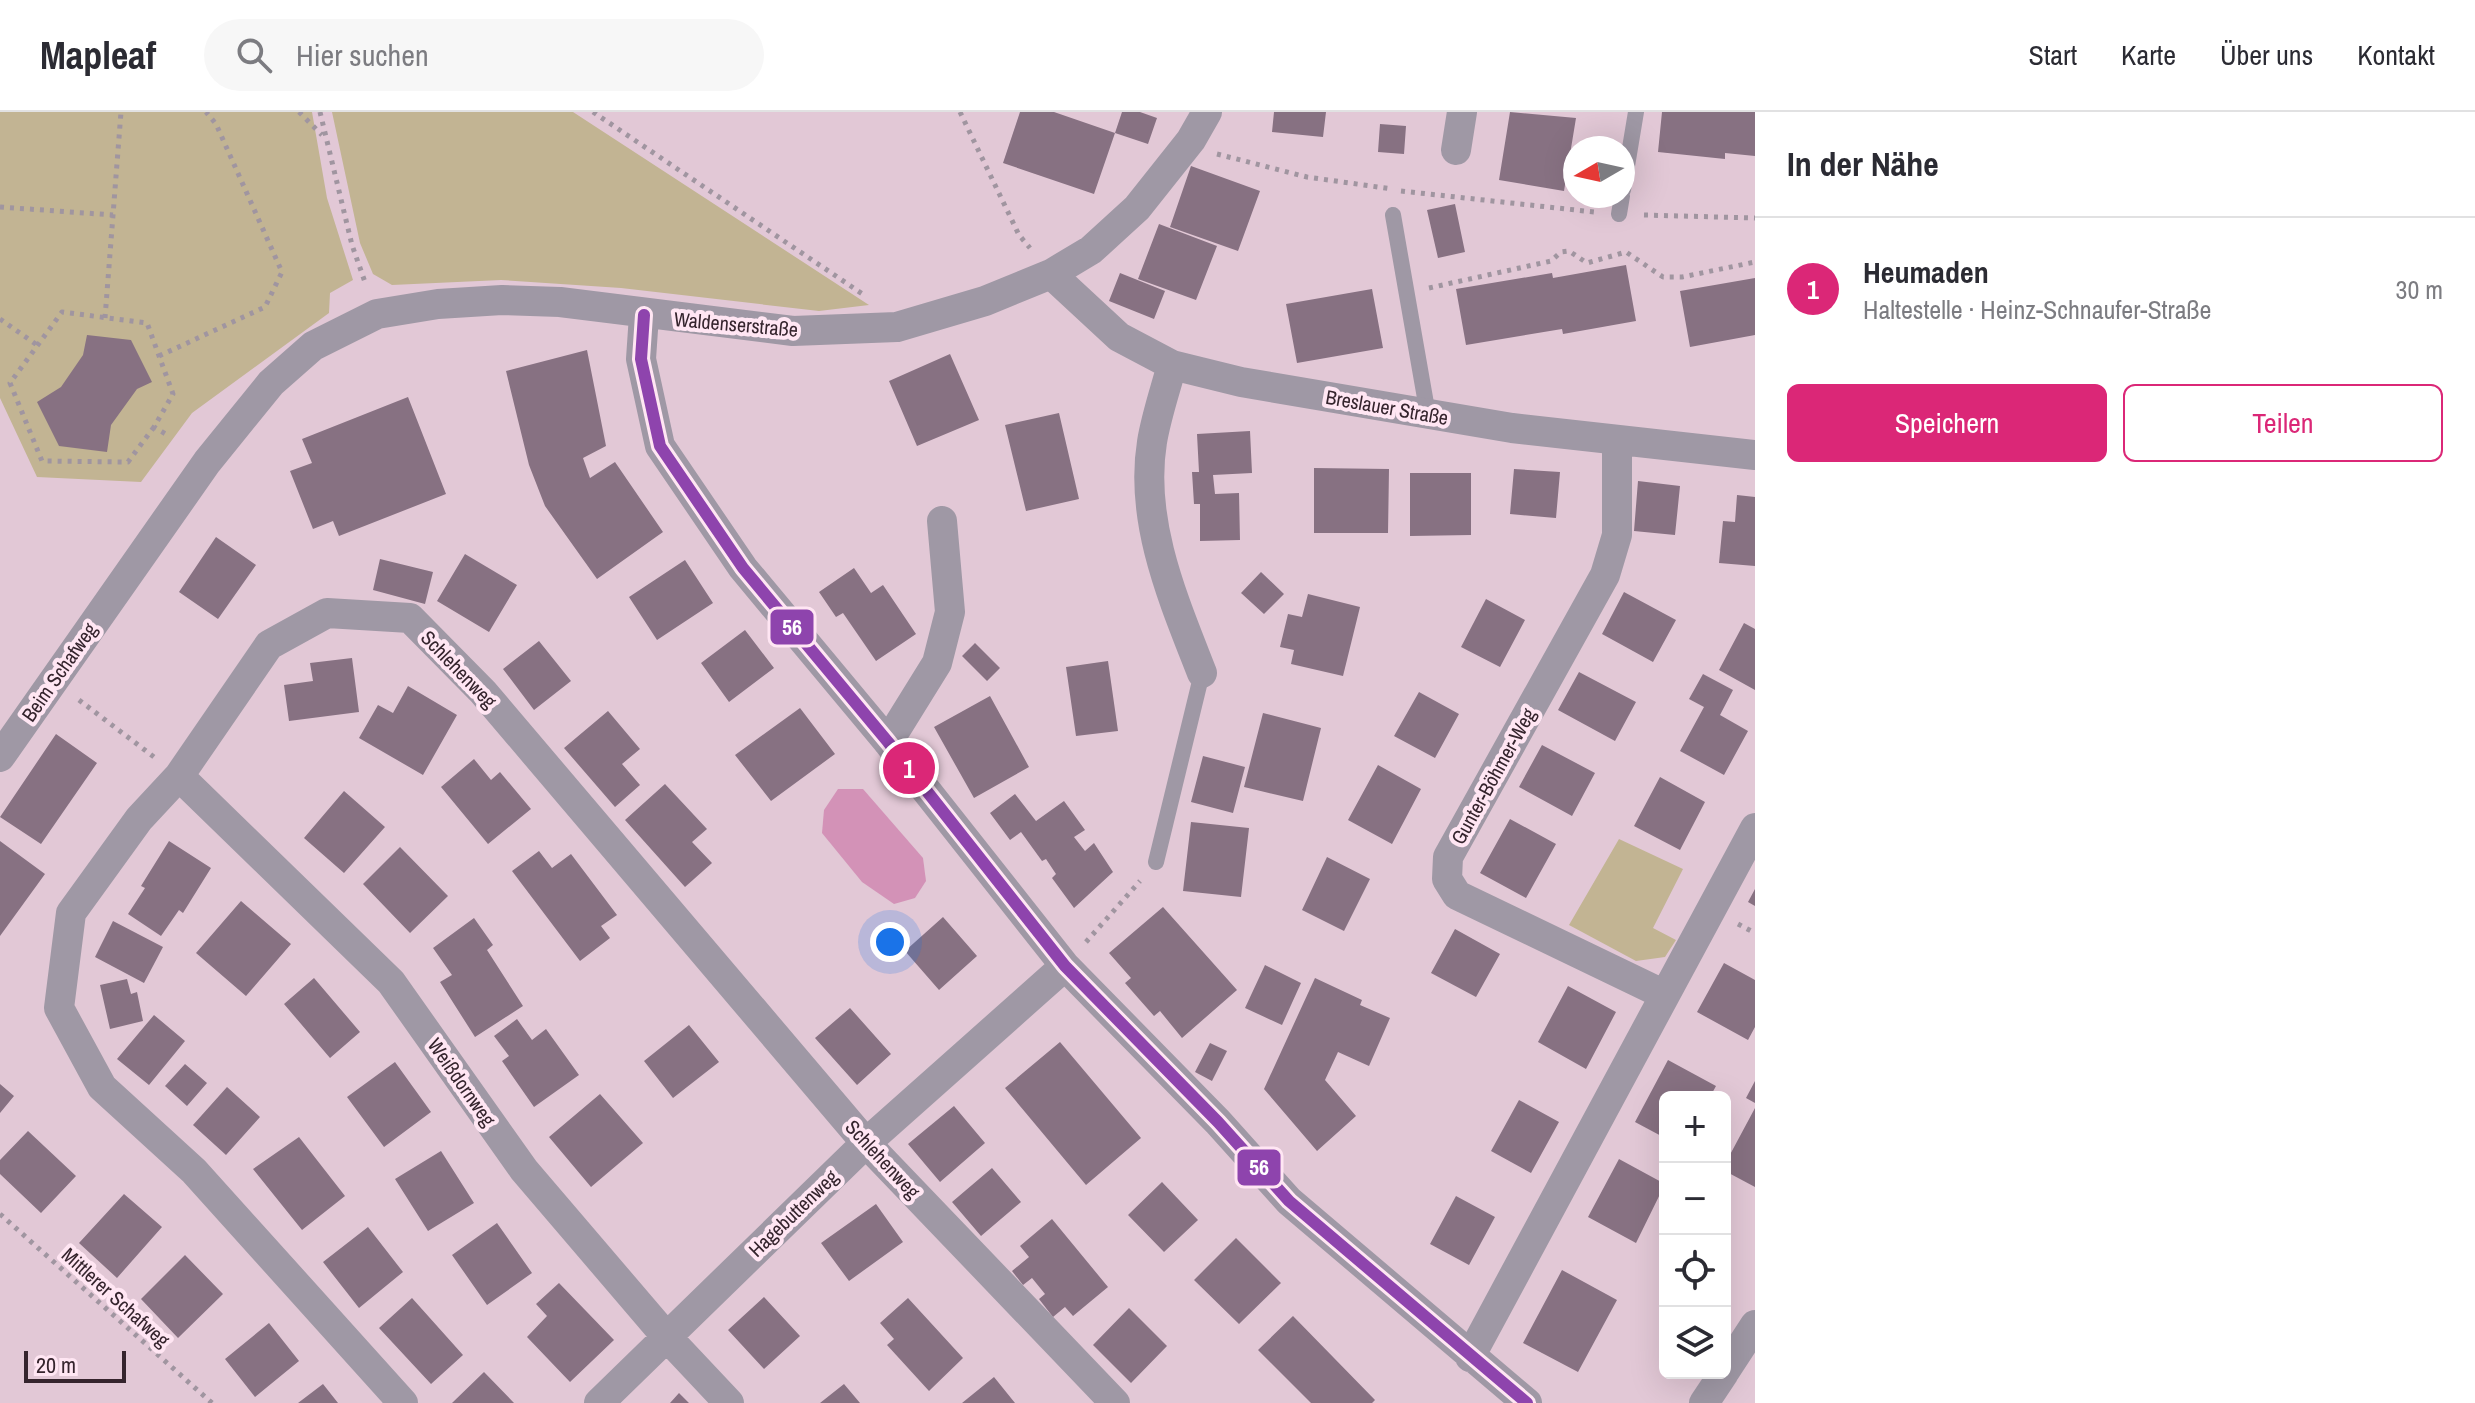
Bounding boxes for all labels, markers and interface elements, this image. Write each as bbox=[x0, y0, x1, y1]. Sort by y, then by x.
search box bbox=[204, 19, 764, 91]
text: Mapleaf bbox=[40, 30, 156, 81]
icon: search bbox=[232, 33, 276, 77]
text: Hier suchen bbox=[296, 35, 429, 75]
text: Start bbox=[2029, 36, 2077, 74]
text: Karte bbox=[2121, 36, 2176, 74]
text: Über uns bbox=[2220, 36, 2313, 74]
text: Kontakt bbox=[2357, 36, 2435, 74]
north arrow bbox=[1563, 136, 1635, 208]
text: In der Nähe bbox=[1787, 141, 1939, 187]
text: Heumaden bbox=[1863, 252, 1989, 292]
text: 1 bbox=[1807, 272, 1819, 307]
text: 30 m bbox=[2396, 272, 2443, 307]
text: Haltestelle · Heinz-Schnaufer-Straße bbox=[1863, 292, 2211, 327]
street label: Waldenserstraße bbox=[673, 305, 799, 343]
street label: Breslauer Straße bbox=[1324, 383, 1450, 431]
button: Speichern bbox=[1787, 384, 2107, 462]
button: Teilen bbox=[2123, 384, 2443, 462]
line badge: 56 bbox=[769, 608, 815, 646]
text: 56 bbox=[782, 612, 802, 642]
street label: Beim Schafweg bbox=[15, 617, 103, 727]
street label: Schlehenweg bbox=[415, 624, 503, 714]
street label: Gunter-Böhmer-Weg bbox=[1444, 703, 1542, 849]
pin: 1 bbox=[883, 738, 935, 798]
your location bbox=[870, 922, 910, 962]
street label: Weißdornweg bbox=[422, 1033, 502, 1131]
map controls bbox=[1659, 1091, 1731, 1379]
button: + bbox=[1659, 1091, 1731, 1163]
street label: Schlehenweg bbox=[840, 1114, 926, 1204]
line badge: 56 bbox=[1236, 1148, 1282, 1187]
text: 56 bbox=[1249, 1152, 1269, 1182]
street label: Hagebuttenweg bbox=[742, 1163, 844, 1263]
button: − bbox=[1659, 1163, 1731, 1235]
button: locate bbox=[1659, 1235, 1731, 1307]
street label: Mittlerer Schafweg bbox=[56, 1241, 176, 1353]
button: layers bbox=[1659, 1307, 1731, 1379]
scale bar bbox=[24, 1347, 126, 1383]
text: 20 m bbox=[36, 1350, 76, 1380]

